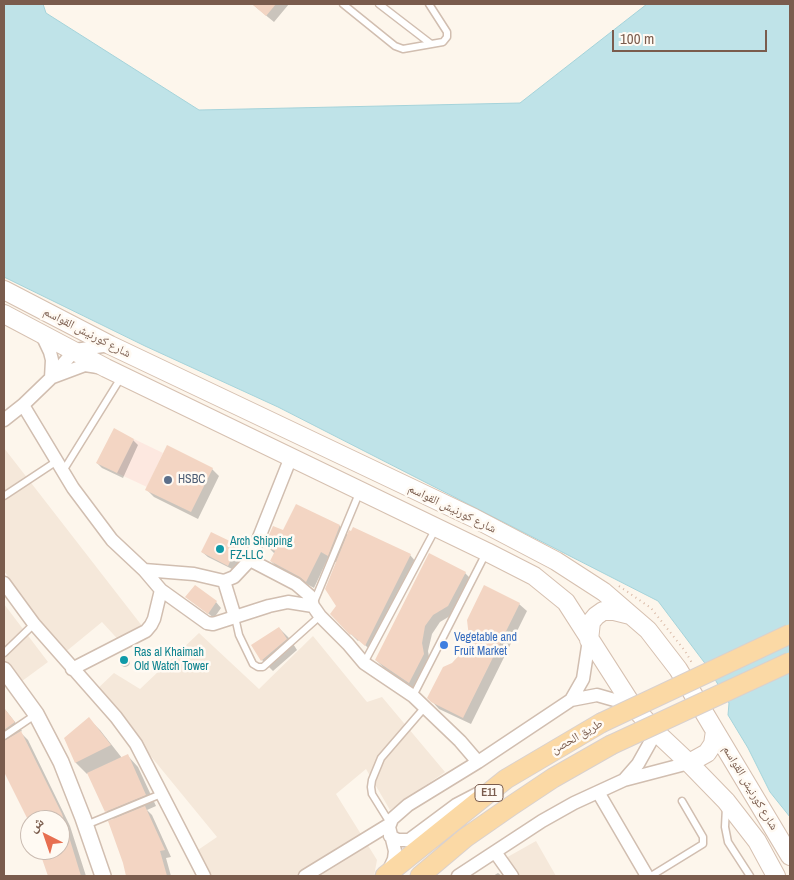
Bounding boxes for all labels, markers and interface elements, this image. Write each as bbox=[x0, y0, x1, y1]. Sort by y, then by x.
scale bar bbox=[614, 20, 769, 52]
text: 100 m bbox=[620, 28, 654, 49]
street label: شارع كورنيش القواسم bbox=[41, 305, 133, 361]
place label: HSBC bbox=[178, 473, 205, 487]
marker: HSBC bbox=[162, 474, 174, 486]
street label: شارع كورنيش القواسم bbox=[406, 481, 498, 537]
place label: Arch Shipping FZ-LLC bbox=[230, 535, 292, 563]
marker: Arch Shipping FZ-LLC bbox=[214, 543, 226, 555]
place label: Vegetable and Fruit Market bbox=[454, 631, 517, 659]
marker: Vegetable and Fruit Market bbox=[438, 639, 450, 651]
place label: Ras al Khaimah Old Watch Tower bbox=[134, 646, 209, 674]
marker: Ras al Khaimah Old Watch Tower bbox=[118, 654, 130, 666]
street label: طريق الحصن bbox=[549, 716, 605, 758]
street label: شارع كورنيش القواسم bbox=[719, 743, 781, 833]
road number: E11 bbox=[475, 784, 503, 801]
north arrow bbox=[20, 810, 70, 860]
text: ش bbox=[24, 813, 47, 836]

